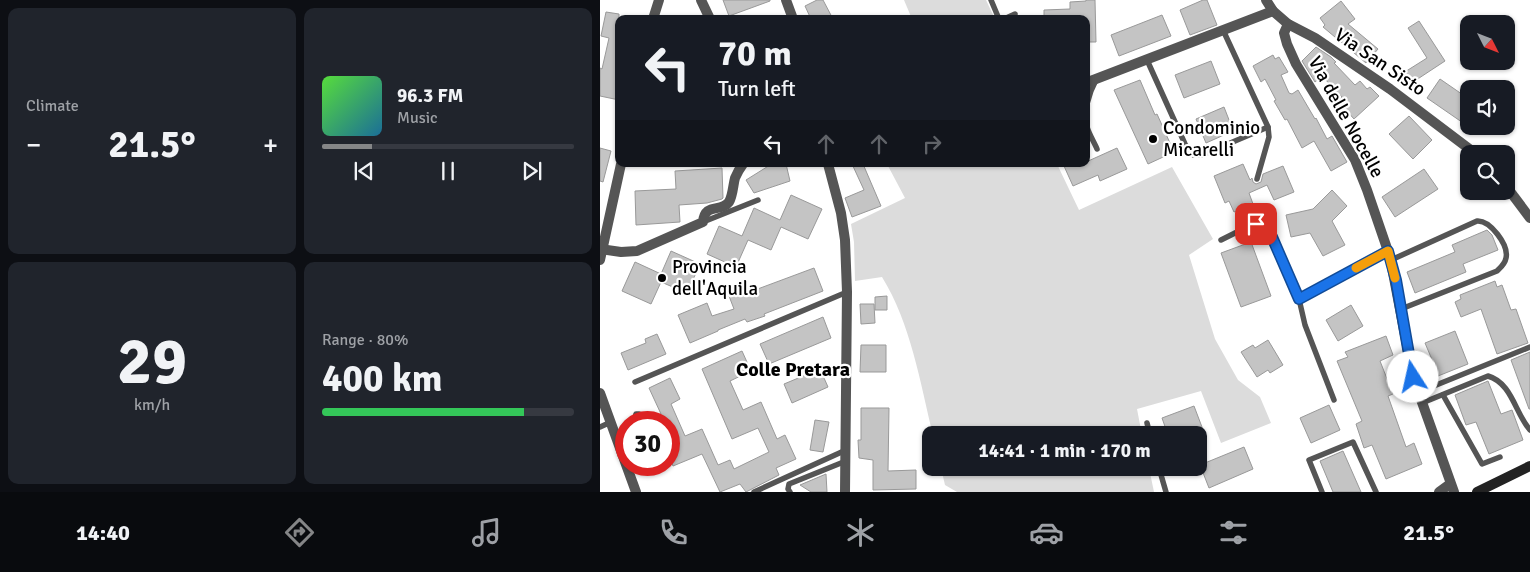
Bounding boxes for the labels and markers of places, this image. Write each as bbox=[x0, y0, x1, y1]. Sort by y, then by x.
place label: Condominio Micarelli bbox=[1163, 116, 1260, 162]
marker: Condominio Micarelli bbox=[1147, 133, 1159, 145]
pin bbox=[1235, 203, 1277, 245]
place label: Provincia dell'Aquila bbox=[672, 255, 758, 301]
marker: Provincia dell'Aquila bbox=[656, 272, 668, 284]

